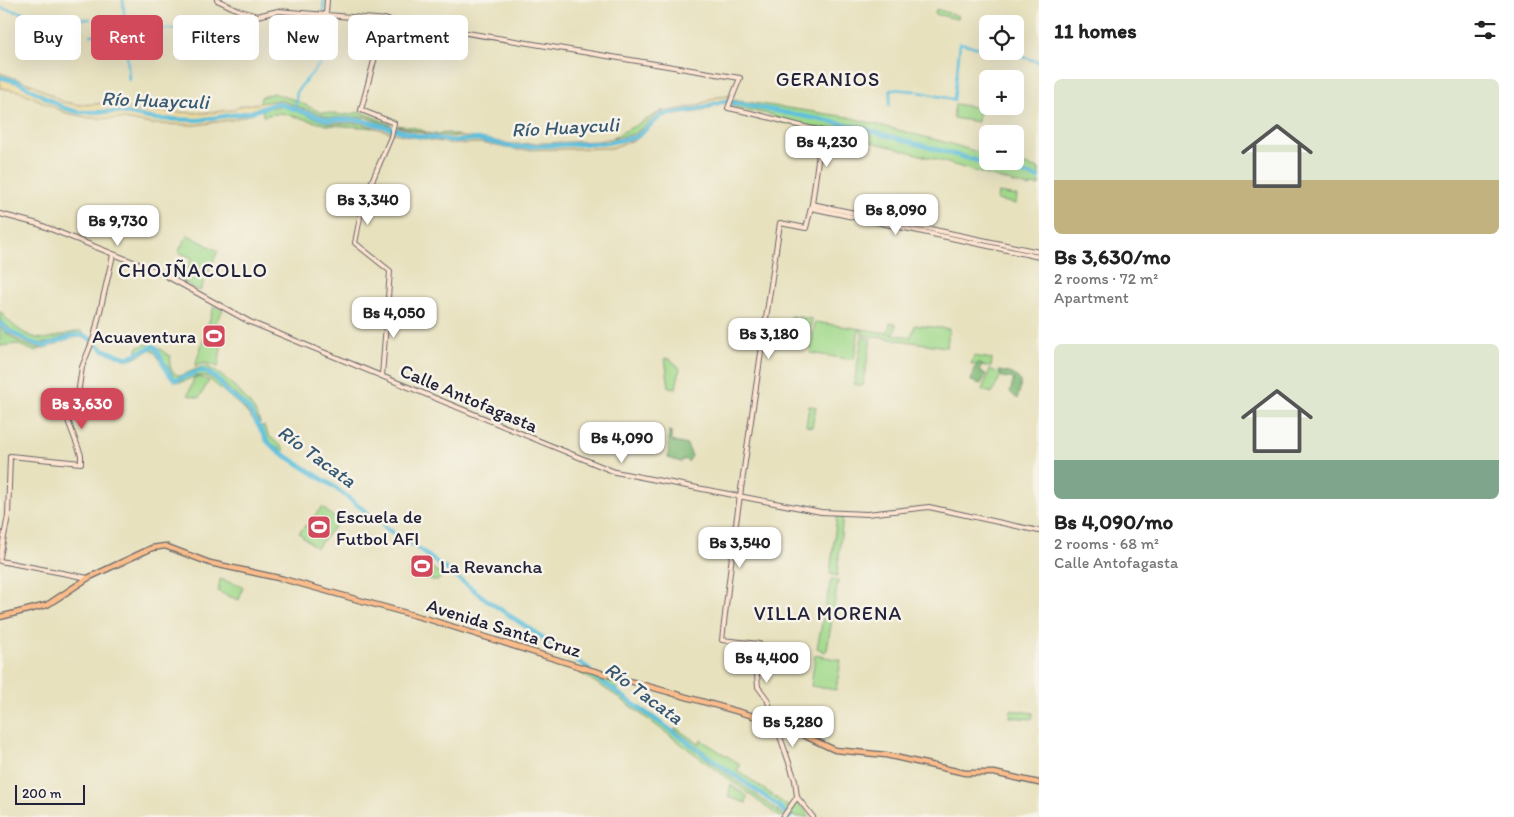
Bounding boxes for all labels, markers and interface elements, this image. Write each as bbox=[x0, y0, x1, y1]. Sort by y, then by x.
chip: Buy bbox=[15, 15, 81, 60]
chip: Rent bbox=[91, 15, 163, 60]
chip: Filters bbox=[173, 15, 259, 60]
chip: New bbox=[269, 15, 338, 60]
chip: Apartment bbox=[348, 15, 468, 60]
map controls bbox=[979, 15, 1024, 170]
button: locate bbox=[979, 15, 1024, 60]
icon: filters bbox=[1471, 16, 1499, 44]
text: 11 homes bbox=[1054, 18, 1137, 43]
district label: GERANIOS bbox=[776, 67, 880, 91]
button: + bbox=[979, 70, 1024, 115]
water label: Río Huayculi bbox=[101, 86, 211, 114]
icon: home bbox=[1232, 111, 1322, 201]
water label: Río Huayculi bbox=[511, 112, 621, 142]
button: − bbox=[979, 125, 1024, 170]
pin: Bs 4,230 bbox=[775, 126, 879, 168]
text: Bs 4,230 bbox=[796, 132, 858, 151]
pin: Bs 3,340 bbox=[316, 184, 420, 226]
text: Bs 3,340 bbox=[337, 190, 399, 209]
pin: Bs 8,090 bbox=[844, 194, 948, 236]
text: Bs 8,090 bbox=[865, 200, 927, 219]
pin: Bs 9,730 bbox=[66, 204, 170, 247]
text: Bs 9,730 bbox=[88, 211, 148, 230]
text: Bs 3,630/mo bbox=[1054, 244, 1171, 269]
district label: CHOJÑACOLLO bbox=[118, 258, 268, 282]
text: 2 rooms · 72 m² bbox=[1054, 269, 1158, 288]
text: Apartment bbox=[1054, 288, 1129, 307]
pin: Bs 4,050 bbox=[342, 296, 446, 339]
text: Bs 4,050 bbox=[363, 303, 425, 322]
pin: Bs 3,180 bbox=[717, 318, 821, 360]
sports icon: Acuaventura bbox=[201, 323, 227, 349]
text: Bs 3,180 bbox=[739, 324, 799, 343]
place label: Acuaventura bbox=[92, 325, 196, 348]
street label: Calle Antofagasta bbox=[397, 359, 541, 437]
icon: home bbox=[1232, 376, 1322, 466]
pin: Bs 3,630 bbox=[30, 388, 134, 430]
text: Bs 3,630 bbox=[52, 394, 112, 413]
water label: Río Tacata bbox=[273, 420, 361, 493]
pin: Bs 4,090 bbox=[570, 422, 674, 464]
text: Bs 4,090 bbox=[591, 428, 653, 447]
place label: Escuela de Futbol AFI bbox=[336, 505, 422, 550]
text: Bs 4,090/mo bbox=[1054, 509, 1173, 534]
sports icon: Escuela de Futbol AFI bbox=[306, 514, 332, 540]
pin: Bs 3,540 bbox=[688, 526, 792, 569]
text: Bs 3,540 bbox=[709, 533, 771, 552]
text: 2 rooms · 68 m² bbox=[1054, 534, 1159, 553]
sports icon: La Revancha bbox=[409, 553, 435, 579]
text: Calle Antofagasta bbox=[1054, 553, 1178, 572]
place label: La Revancha bbox=[440, 555, 542, 578]
street label: Avenida Santa Cruz bbox=[424, 594, 584, 662]
district label: VILLA MORENA bbox=[754, 601, 902, 625]
pin: Bs 4,400 bbox=[715, 642, 819, 684]
text: Bs 4,400 bbox=[735, 648, 799, 667]
water label: Río Tacata bbox=[600, 657, 688, 730]
pin: Bs 5,280 bbox=[741, 706, 845, 748]
text: Bs 5,280 bbox=[763, 712, 823, 731]
scale bar bbox=[15, 782, 85, 805]
text: 200 m bbox=[22, 785, 62, 802]

